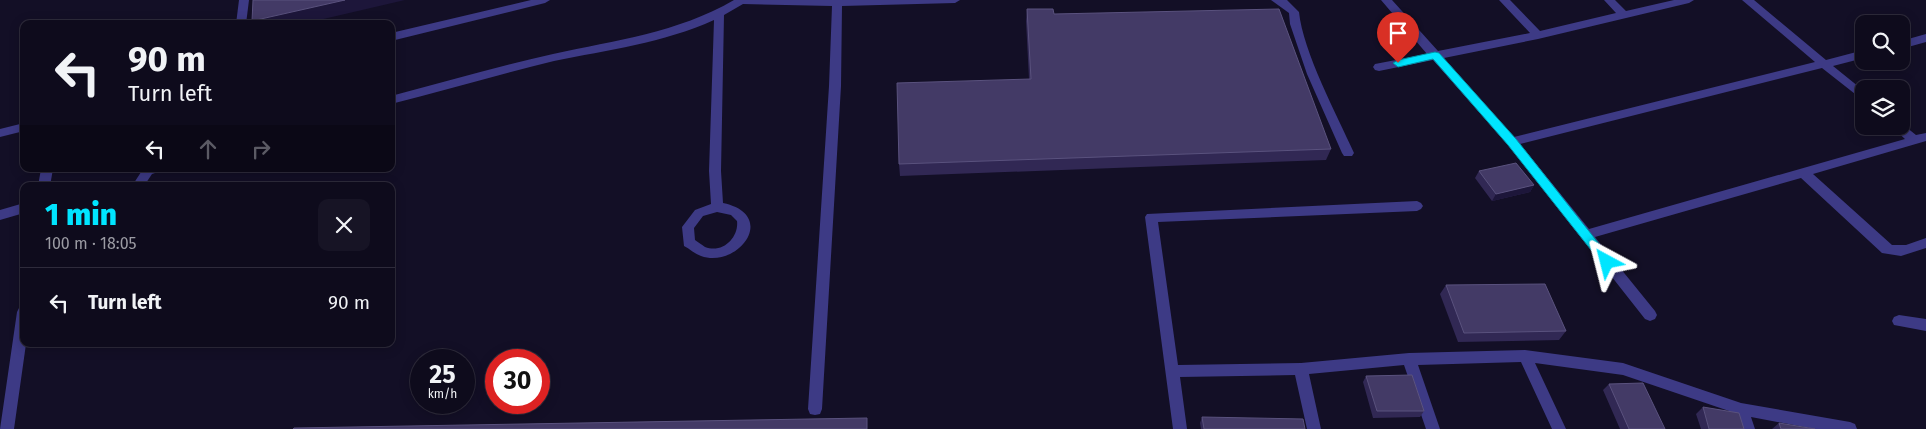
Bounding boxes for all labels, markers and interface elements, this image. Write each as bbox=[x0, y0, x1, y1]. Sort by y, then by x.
pin bbox=[1377, 12, 1419, 63]
map controls bbox=[1855, 15, 1910, 135]
button: search bbox=[1855, 15, 1910, 70]
icon: arrive bbox=[1384, 19, 1412, 47]
text: 90 m bbox=[128, 38, 206, 80]
icon: left bbox=[45, 40, 110, 105]
text: Turn left bbox=[128, 80, 212, 107]
button: layers bbox=[1855, 80, 1910, 135]
icon: left bbox=[141, 135, 169, 163]
icon: ahead bbox=[194, 135, 222, 163]
icon: right bbox=[247, 135, 275, 163]
text: 1 min bbox=[45, 197, 117, 233]
button: close bbox=[318, 199, 370, 251]
text: 100 m · 18:05 bbox=[45, 234, 137, 253]
position arrow bbox=[1580, 235, 1632, 287]
icon: left bbox=[45, 289, 73, 317]
text: Turn left bbox=[88, 291, 162, 314]
text: 90 m bbox=[328, 291, 370, 314]
speed limit sign: 30 bbox=[485, 349, 550, 414]
text: 25 bbox=[429, 360, 456, 390]
text: km/h bbox=[428, 387, 457, 401]

